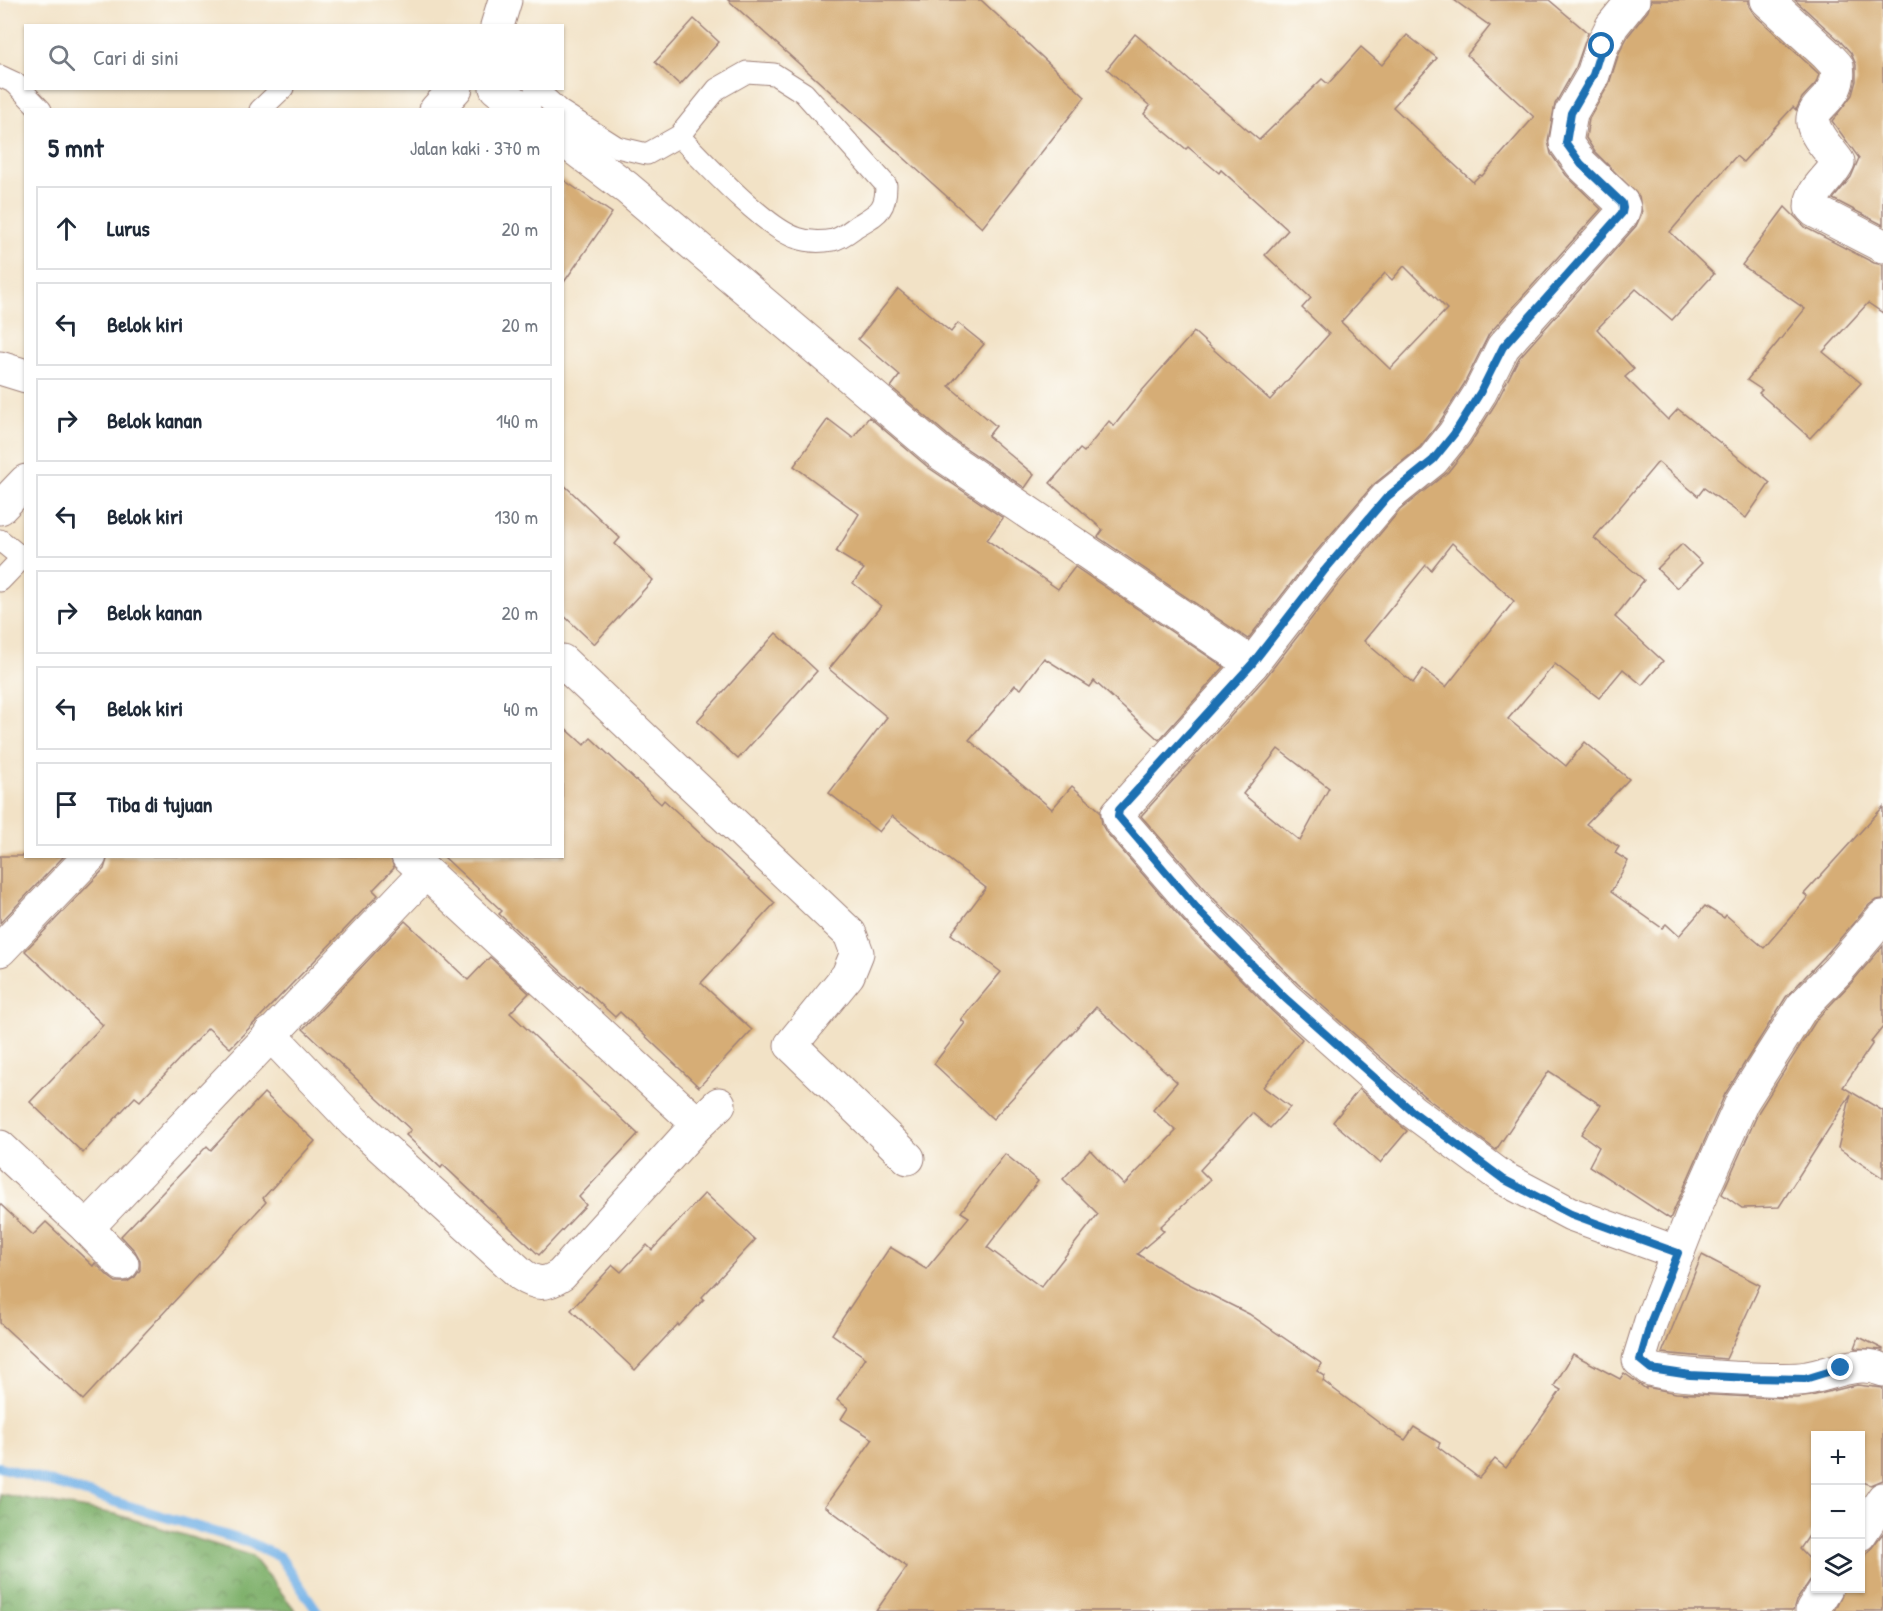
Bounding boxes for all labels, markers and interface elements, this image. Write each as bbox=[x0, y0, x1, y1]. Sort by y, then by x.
search box bbox=[24, 24, 564, 90]
route start bbox=[1588, 32, 1614, 58]
icon: search bbox=[45, 41, 78, 74]
text: Cari di sini bbox=[93, 42, 179, 72]
text: 5 mnt bbox=[48, 130, 103, 165]
text: Jalan kaki · 370 m bbox=[410, 134, 540, 161]
icon: ahead bbox=[50, 212, 83, 245]
text: Lurus bbox=[107, 213, 150, 243]
text: 20 m bbox=[501, 215, 538, 242]
icon: left bbox=[50, 308, 83, 341]
text: Belok kiri bbox=[107, 309, 183, 339]
text: 20 m bbox=[501, 311, 538, 338]
icon: right bbox=[50, 404, 83, 437]
text: Belok kanan bbox=[107, 405, 202, 435]
text: 140 m bbox=[496, 407, 538, 434]
icon: left bbox=[50, 500, 83, 533]
text: Belok kiri bbox=[107, 501, 183, 531]
text: 130 m bbox=[495, 503, 538, 530]
icon: right bbox=[50, 596, 83, 629]
text: Belok kanan bbox=[107, 597, 202, 627]
text: 20 m bbox=[501, 599, 538, 626]
icon: left bbox=[50, 692, 83, 725]
text: Belok kiri bbox=[107, 693, 183, 723]
text: 40 m bbox=[503, 695, 538, 722]
icon: arrive bbox=[50, 788, 83, 821]
text: Tiba di tujuan bbox=[107, 789, 212, 819]
route end bbox=[1827, 1354, 1853, 1380]
map controls bbox=[1811, 1431, 1865, 1593]
button: + bbox=[1811, 1431, 1865, 1485]
button: − bbox=[1811, 1485, 1865, 1539]
button: layers bbox=[1811, 1539, 1865, 1593]

